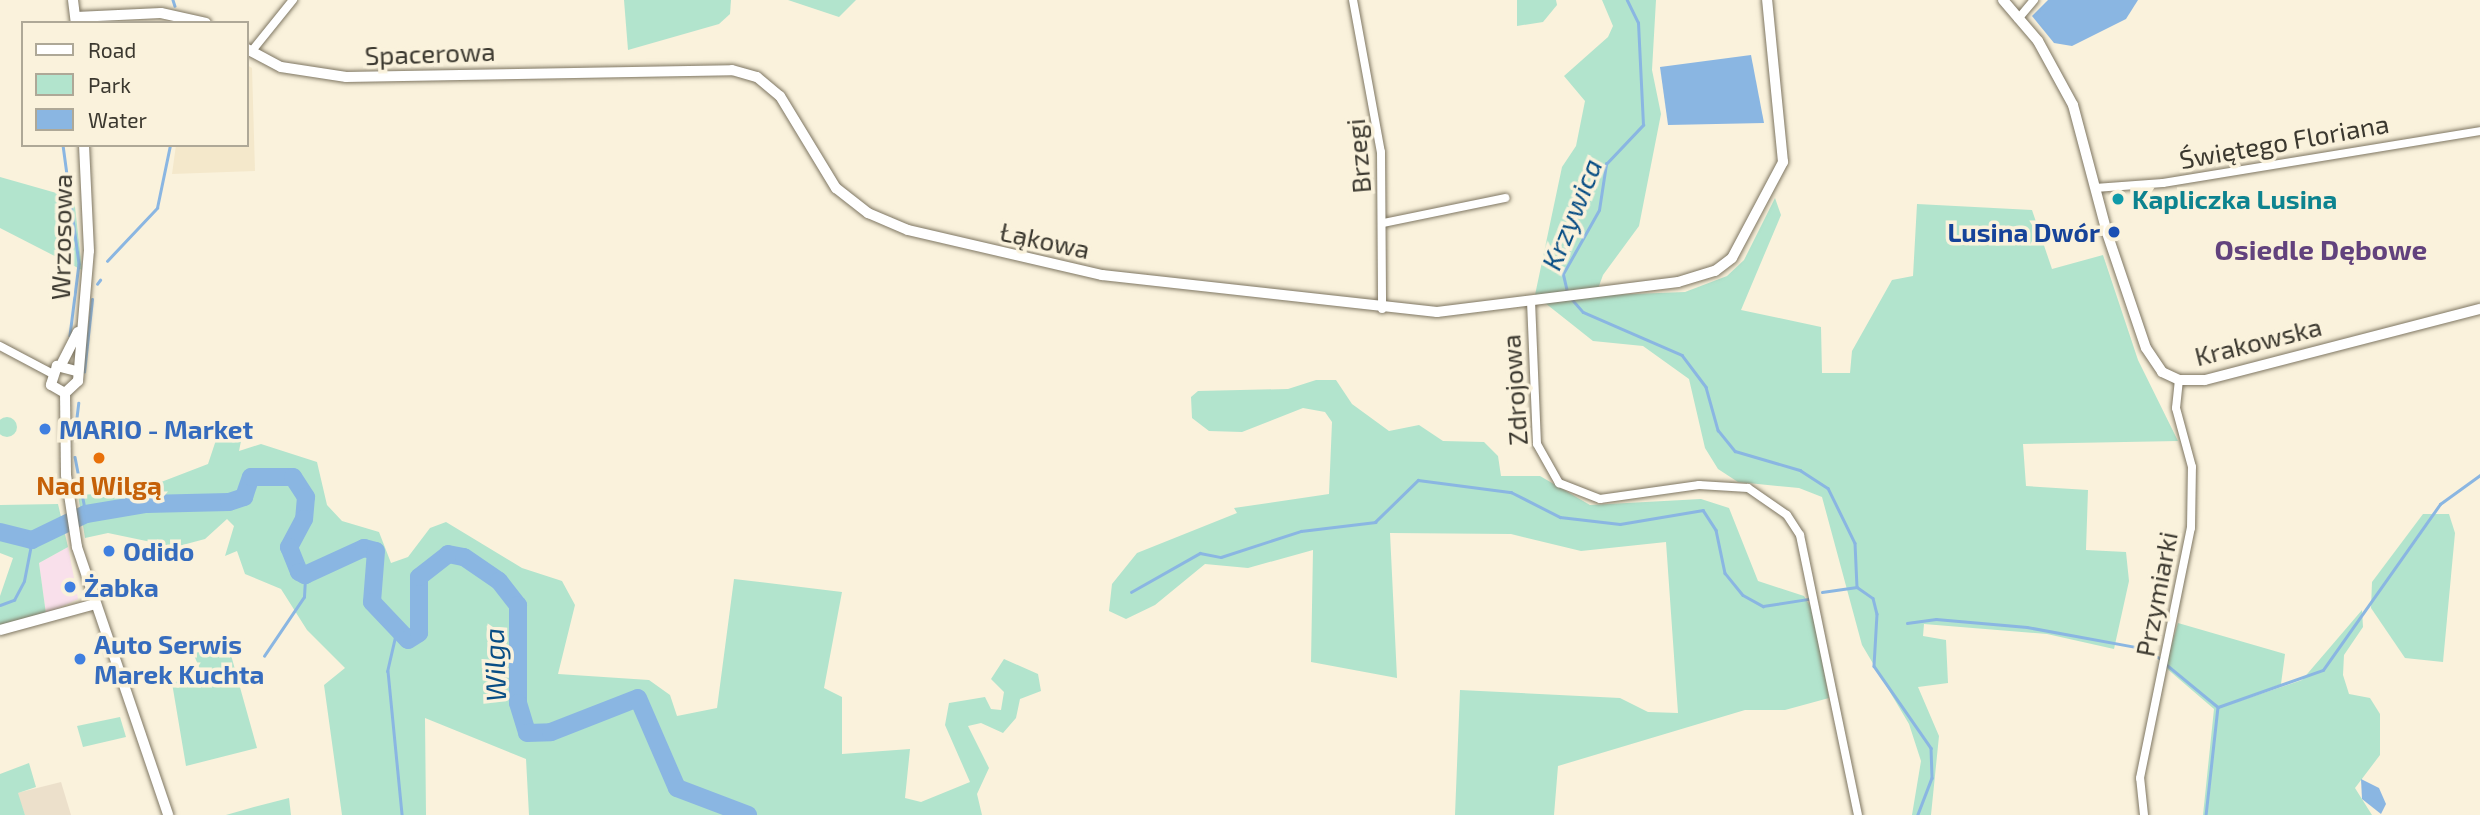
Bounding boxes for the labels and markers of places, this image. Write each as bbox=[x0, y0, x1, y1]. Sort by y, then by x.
place label: Kapliczka Lusina bbox=[2132, 183, 2337, 215]
marker: Kapliczka Lusina bbox=[2110, 191, 2126, 207]
place label: Lusina Dwór bbox=[1947, 216, 2100, 248]
marker: Lusina Dwór bbox=[2106, 224, 2122, 240]
place label: MARIO - Market bbox=[59, 413, 253, 445]
marker: MARIO - Market bbox=[37, 421, 53, 437]
marker: Nad Wilgą bbox=[91, 450, 107, 466]
place label: Nad Wilgą bbox=[36, 469, 162, 501]
place label: Odido bbox=[123, 535, 194, 567]
marker: Odido bbox=[101, 543, 117, 559]
place label: Żabka bbox=[84, 571, 159, 603]
marker: Żabka bbox=[62, 579, 78, 595]
place label: Auto Serwis Marek Kuchta bbox=[94, 628, 264, 690]
marker: Auto Serwis Marek Kuchta bbox=[72, 651, 88, 667]

